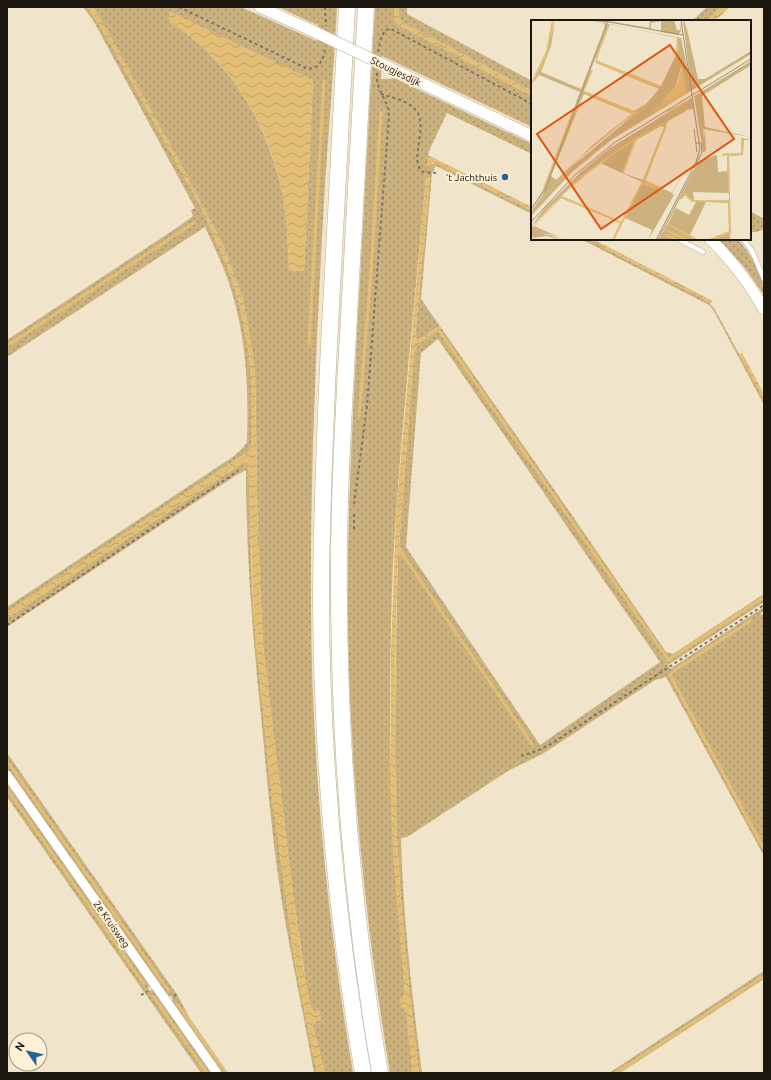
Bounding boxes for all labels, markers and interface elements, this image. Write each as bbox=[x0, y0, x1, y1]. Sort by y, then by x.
inset map bbox=[531, 20, 751, 240]
street label: Stougjesdijk bbox=[369, 55, 423, 88]
place label: 't Jachthuis bbox=[446, 172, 497, 183]
marker: 't Jachthuis bbox=[500, 172, 510, 182]
street label: 2e Kruisweg bbox=[91, 899, 132, 950]
north arrow bbox=[8, 1032, 48, 1072]
text: N bbox=[12, 1040, 27, 1053]

